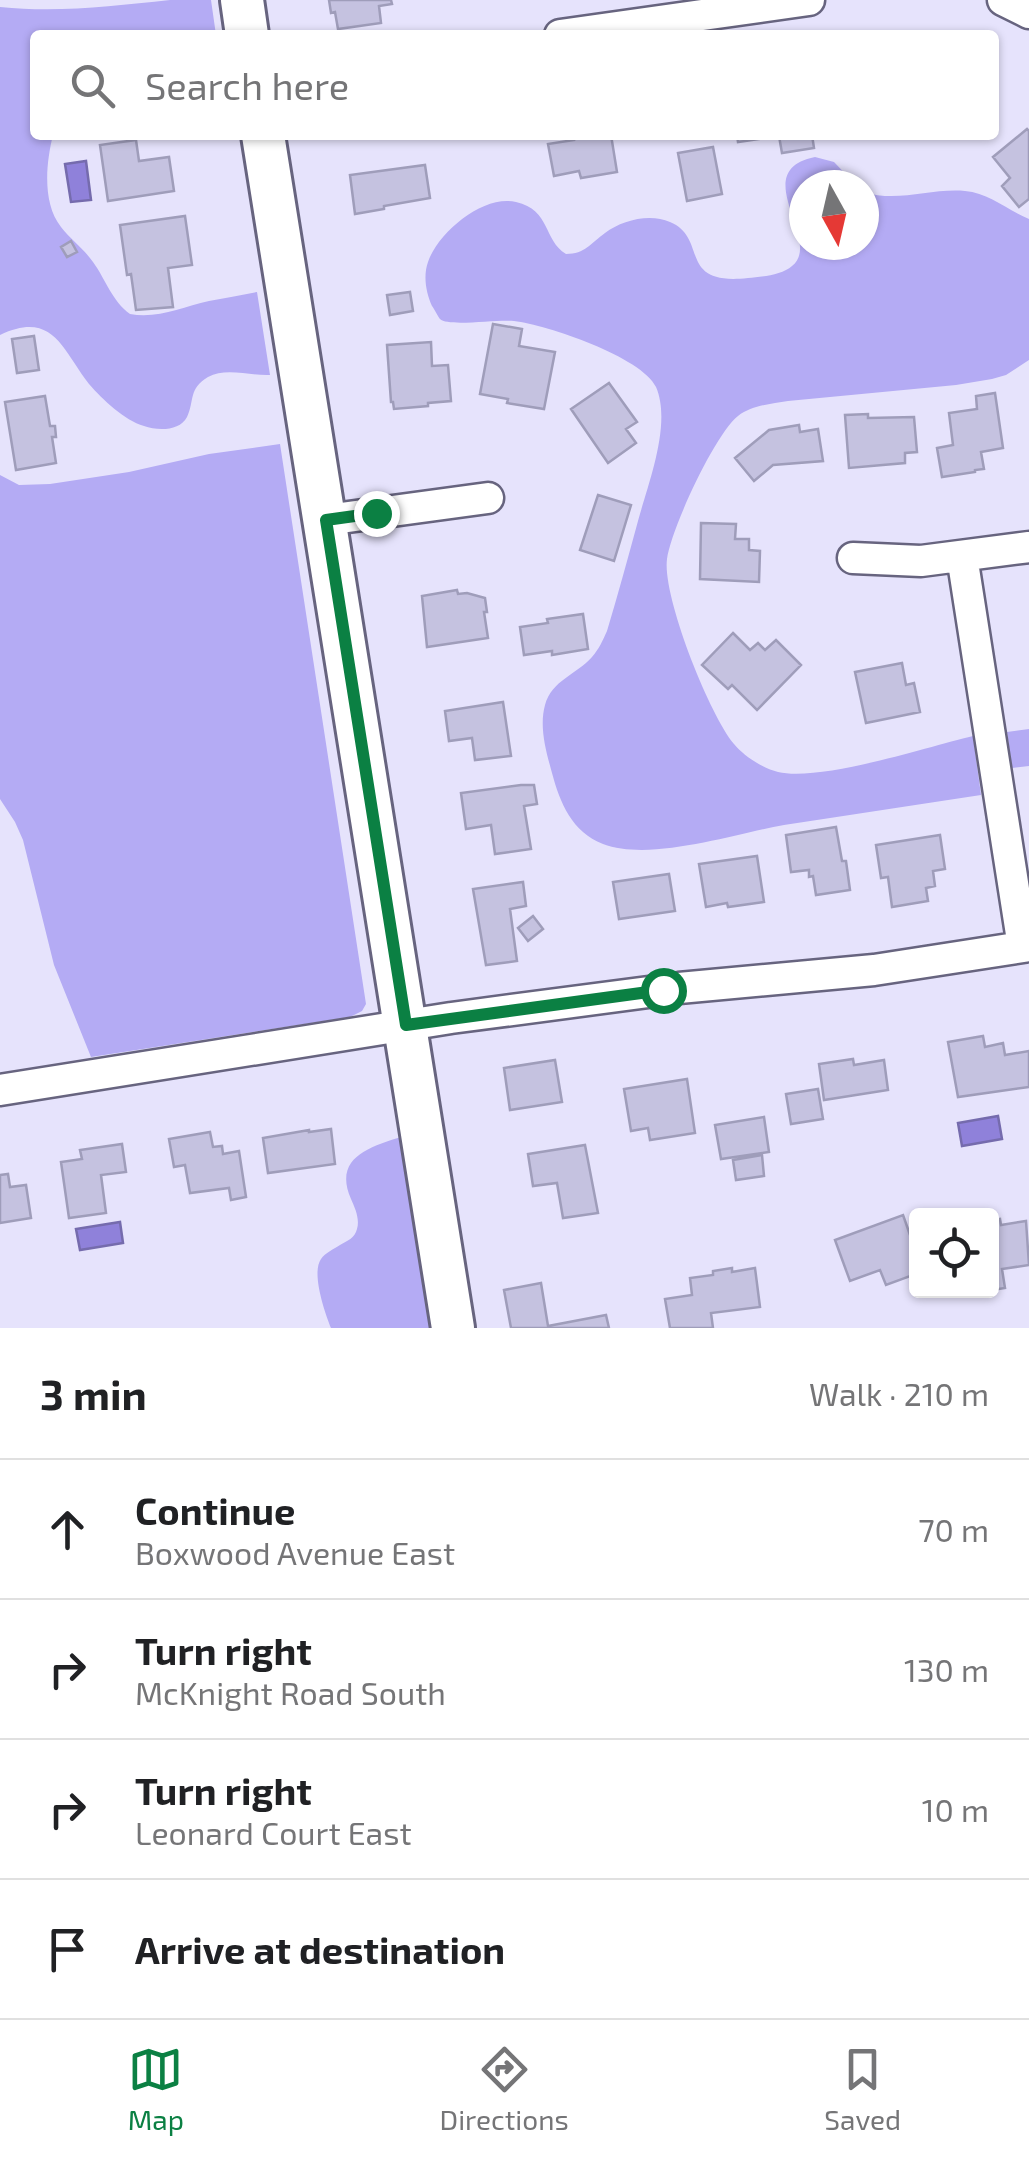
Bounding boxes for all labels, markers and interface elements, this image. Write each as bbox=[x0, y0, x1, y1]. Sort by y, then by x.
search box bbox=[30, 30, 999, 140]
icon: search bbox=[65, 58, 120, 113]
text: Search here bbox=[145, 62, 349, 108]
north arrow bbox=[789, 170, 879, 260]
route end bbox=[354, 491, 400, 537]
route start bbox=[641, 968, 687, 1014]
map controls bbox=[909, 1208, 999, 1298]
button: locate bbox=[909, 1208, 999, 1298]
text: 3 min bbox=[40, 1368, 147, 1418]
text: Walk · 210 m bbox=[809, 1374, 989, 1412]
text: Continue bbox=[135, 1487, 295, 1533]
icon: ahead bbox=[40, 1502, 95, 1557]
text: 70 m bbox=[918, 1510, 989, 1548]
text: Boxwood Avenue East bbox=[135, 1533, 455, 1571]
text: Turn right bbox=[135, 1627, 312, 1673]
icon: right bbox=[40, 1642, 95, 1697]
text: 130 m bbox=[904, 1650, 989, 1688]
text: McKnight Road South bbox=[135, 1673, 446, 1711]
text: Turn right bbox=[135, 1767, 312, 1813]
icon: right bbox=[40, 1782, 95, 1837]
text: 10 m bbox=[922, 1790, 989, 1828]
text: Leonard Court East bbox=[135, 1813, 412, 1851]
icon: arrive bbox=[40, 1922, 95, 1977]
text: Arrive at destination bbox=[135, 1926, 505, 1972]
tab: Map bbox=[128, 2042, 184, 2136]
tab: Directions bbox=[440, 2042, 569, 2136]
tab: Saved bbox=[824, 2042, 901, 2136]

